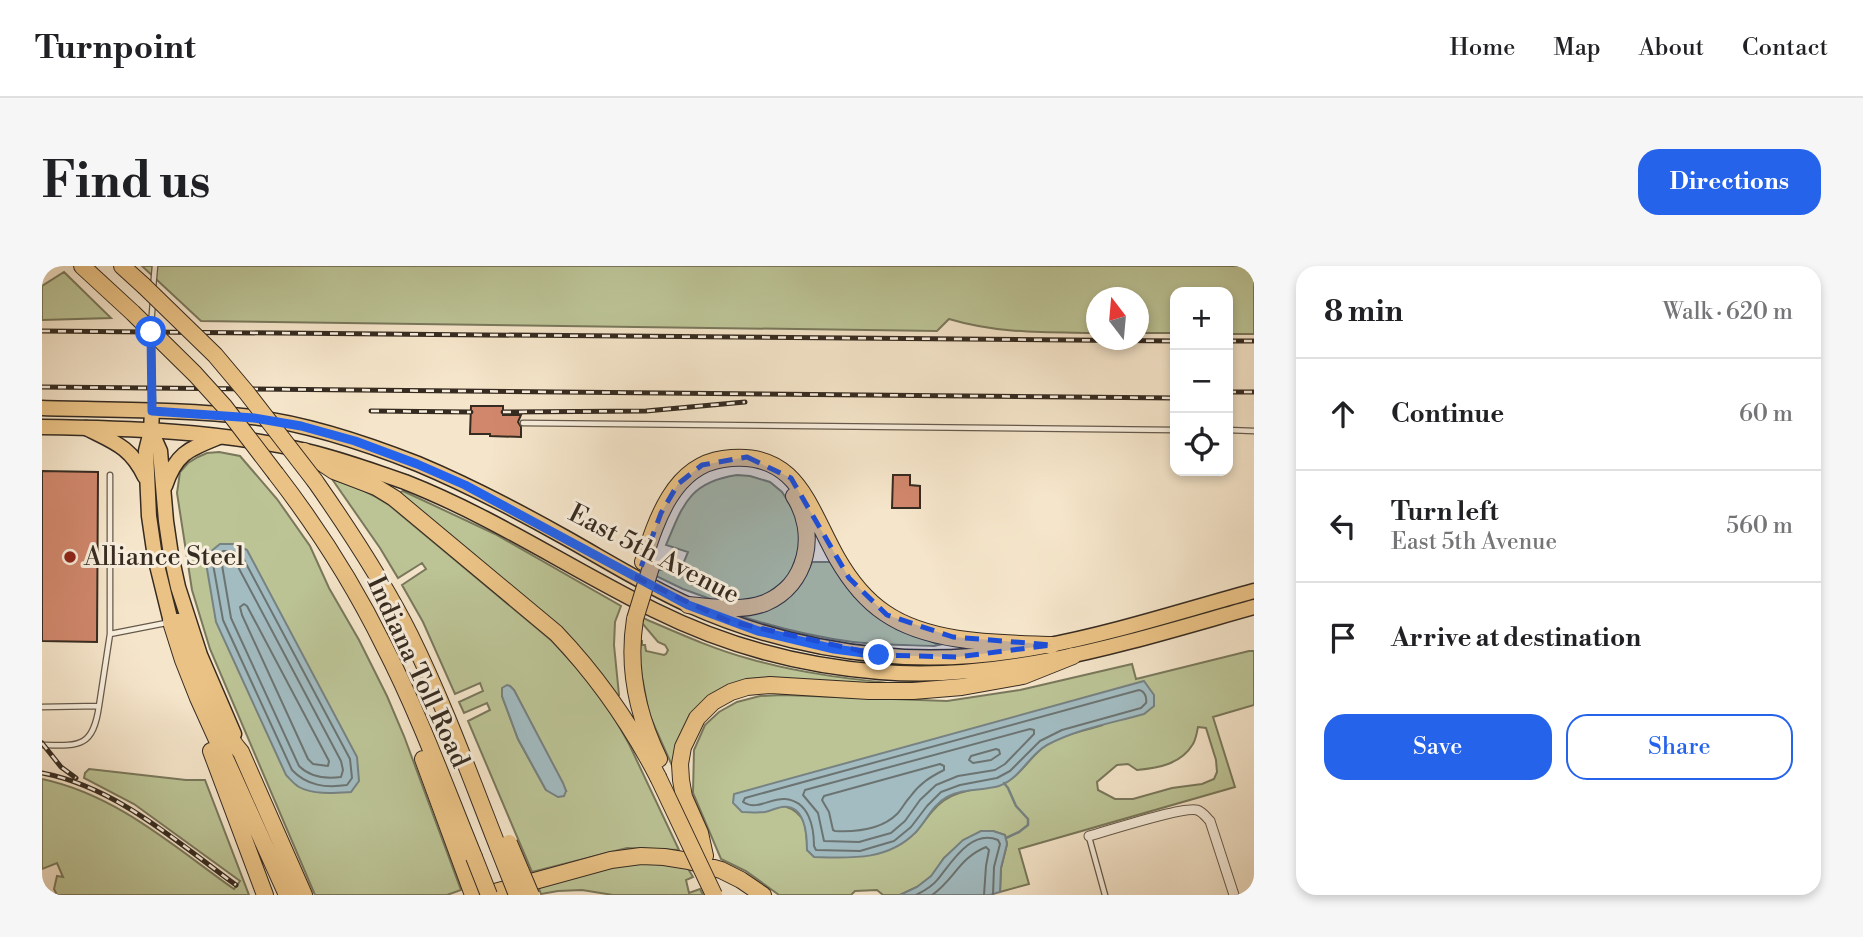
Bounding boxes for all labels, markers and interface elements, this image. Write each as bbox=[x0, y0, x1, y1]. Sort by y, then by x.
text: Turnpoint bbox=[35, 28, 196, 69]
text: Home bbox=[1450, 33, 1515, 63]
text: Map bbox=[1553, 33, 1601, 63]
text: About bbox=[1639, 33, 1704, 63]
text: Contact bbox=[1742, 33, 1828, 63]
button: Directions bbox=[1638, 149, 1821, 215]
text: Find us bbox=[42, 152, 211, 213]
north arrow bbox=[1086, 287, 1149, 350]
map controls bbox=[1170, 287, 1233, 476]
button: + bbox=[1170, 287, 1233, 350]
text: 8 min bbox=[1324, 293, 1403, 331]
text: Walk · 620 m bbox=[1663, 298, 1793, 326]
route start bbox=[135, 316, 166, 347]
button: − bbox=[1170, 350, 1233, 413]
icon: ahead bbox=[1324, 395, 1362, 433]
text: Continue bbox=[1391, 398, 1504, 430]
text: 60 m bbox=[1739, 400, 1793, 428]
button: locate bbox=[1170, 413, 1233, 476]
text: Turn left bbox=[1391, 496, 1499, 528]
street label: East 5th Avenue bbox=[563, 497, 745, 611]
icon: left bbox=[1324, 507, 1362, 545]
text: 560 m bbox=[1726, 512, 1793, 540]
text: East 5th Avenue bbox=[1391, 528, 1557, 556]
place label: Alliance Steel bbox=[83, 541, 244, 573]
marker: Alliance Steel bbox=[62, 549, 78, 565]
street label: Indiana Toll Road bbox=[360, 571, 476, 773]
icon: arrive bbox=[1324, 619, 1362, 657]
text: Arrive at destination bbox=[1391, 622, 1641, 654]
route end bbox=[863, 639, 894, 670]
button: Save bbox=[1324, 714, 1552, 780]
button: Share bbox=[1566, 714, 1793, 780]

